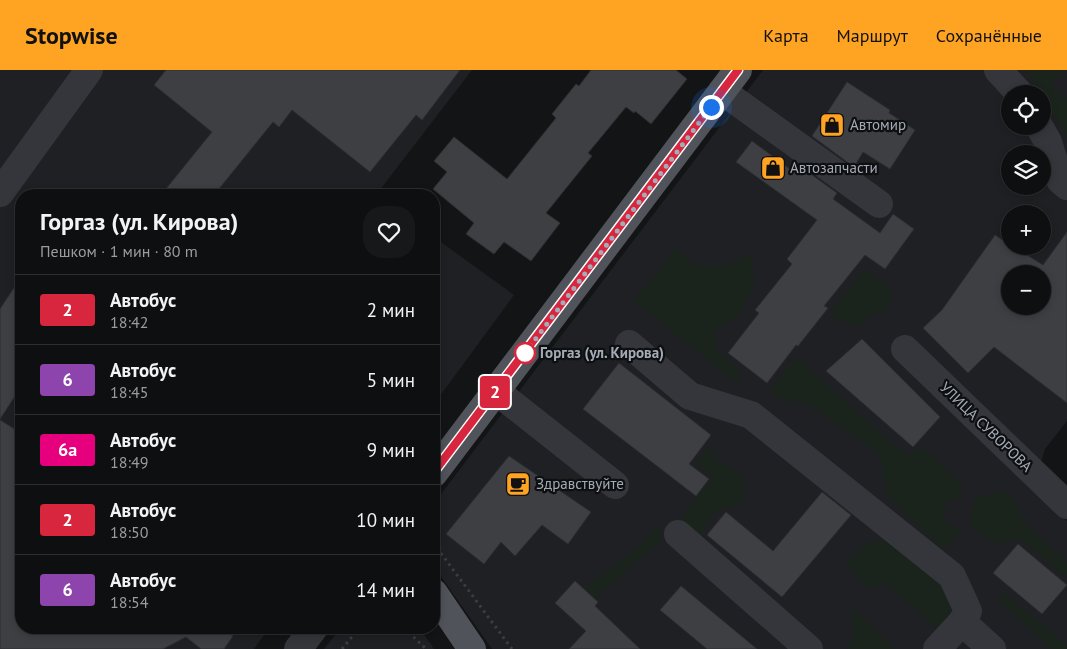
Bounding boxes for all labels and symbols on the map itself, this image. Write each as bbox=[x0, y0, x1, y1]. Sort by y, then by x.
your location bbox=[699, 95, 724, 120]
shop icon: Автомир bbox=[819, 112, 845, 138]
place label: Автомир bbox=[850, 115, 906, 134]
shop icon: Автозапчасти bbox=[760, 155, 786, 181]
place label: Автозапчасти bbox=[790, 158, 878, 177]
marker: Горгаз (ул. Кирова) bbox=[514, 342, 536, 364]
place label: Горгаз (ул. Кирова) bbox=[540, 343, 664, 362]
line badge: 2 bbox=[479, 376, 511, 408]
street label: УЛИЦА СУВОРОВА bbox=[936, 378, 1037, 476]
cafe icon: Здравствуйте bbox=[505, 471, 531, 497]
place label: Здравствуйте bbox=[536, 474, 624, 493]

